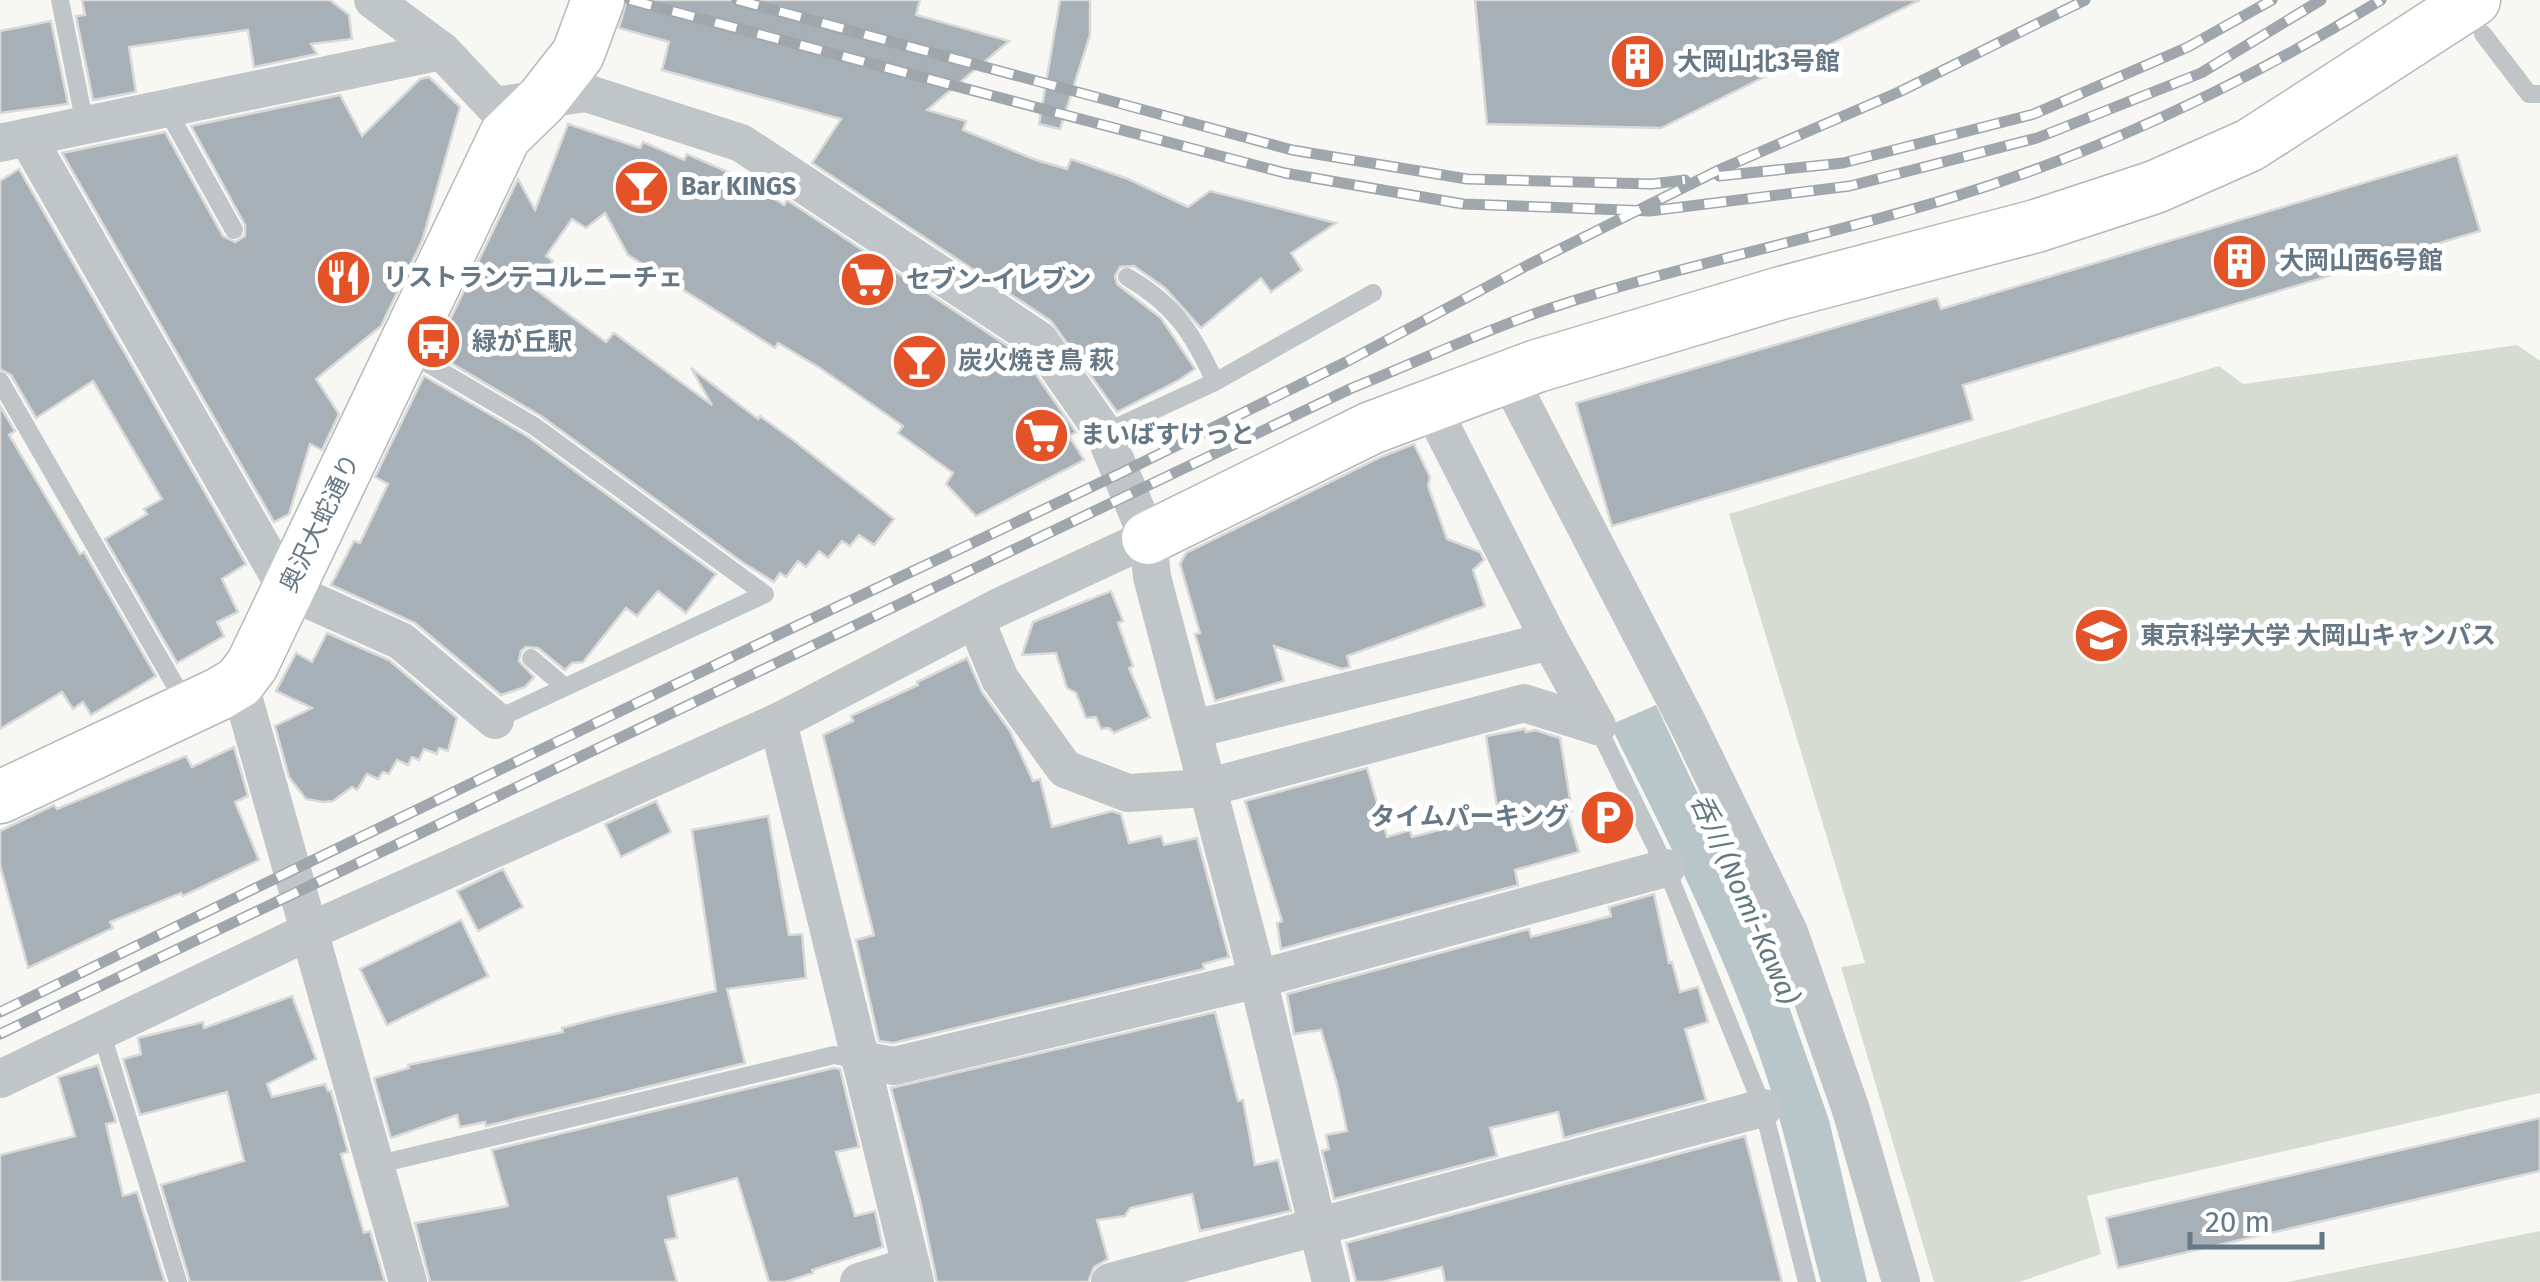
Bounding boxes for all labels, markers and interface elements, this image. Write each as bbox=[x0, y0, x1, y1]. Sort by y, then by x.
building icon: 大岡山北3号館 bbox=[1608, 32, 1668, 92]
place label: 大岡山北3号館 bbox=[1677, 47, 1840, 77]
bar icon: Bar KINGS bbox=[612, 157, 672, 217]
place label: Bar KINGS bbox=[681, 172, 796, 202]
building icon: 大岡山西6号館 bbox=[2210, 231, 2270, 291]
place label: 大岡山西6号館 bbox=[2279, 246, 2443, 276]
restaurant icon: リストランテコルニーチェ bbox=[314, 248, 374, 308]
supermarket icon: セブン-イレブン bbox=[837, 250, 897, 310]
place label: リストランテコルニーチェ bbox=[383, 263, 683, 293]
place label: セブン-イレブン bbox=[906, 265, 1091, 295]
bus stop icon: 緑が丘駅 bbox=[403, 312, 463, 372]
place label: 緑が丘駅 bbox=[472, 327, 572, 357]
bar icon: 炭火焼き鳥 萩 bbox=[889, 331, 949, 391]
place label: 炭火焼き鳥 萩 bbox=[958, 346, 1114, 376]
supermarket icon: まいばすけっと bbox=[1011, 405, 1071, 465]
place label: まいばすけっと bbox=[1080, 420, 1255, 450]
street label: 奥沢大蛇通り bbox=[274, 449, 366, 597]
school or university icon: 東京科学大学 大岡山キャンパス bbox=[2071, 606, 2131, 666]
place label: 東京科学大学 大岡山キャンパス bbox=[2140, 621, 2496, 651]
parking icon: タイムパーキング bbox=[1578, 787, 1638, 847]
water label: 呑川 (Nomi-Kawa) bbox=[1684, 789, 1806, 1009]
place label: タイムパーキング bbox=[1370, 802, 1569, 832]
scale bar bbox=[2190, 1187, 2322, 1249]
text: 20 m bbox=[2205, 1204, 2270, 1240]

